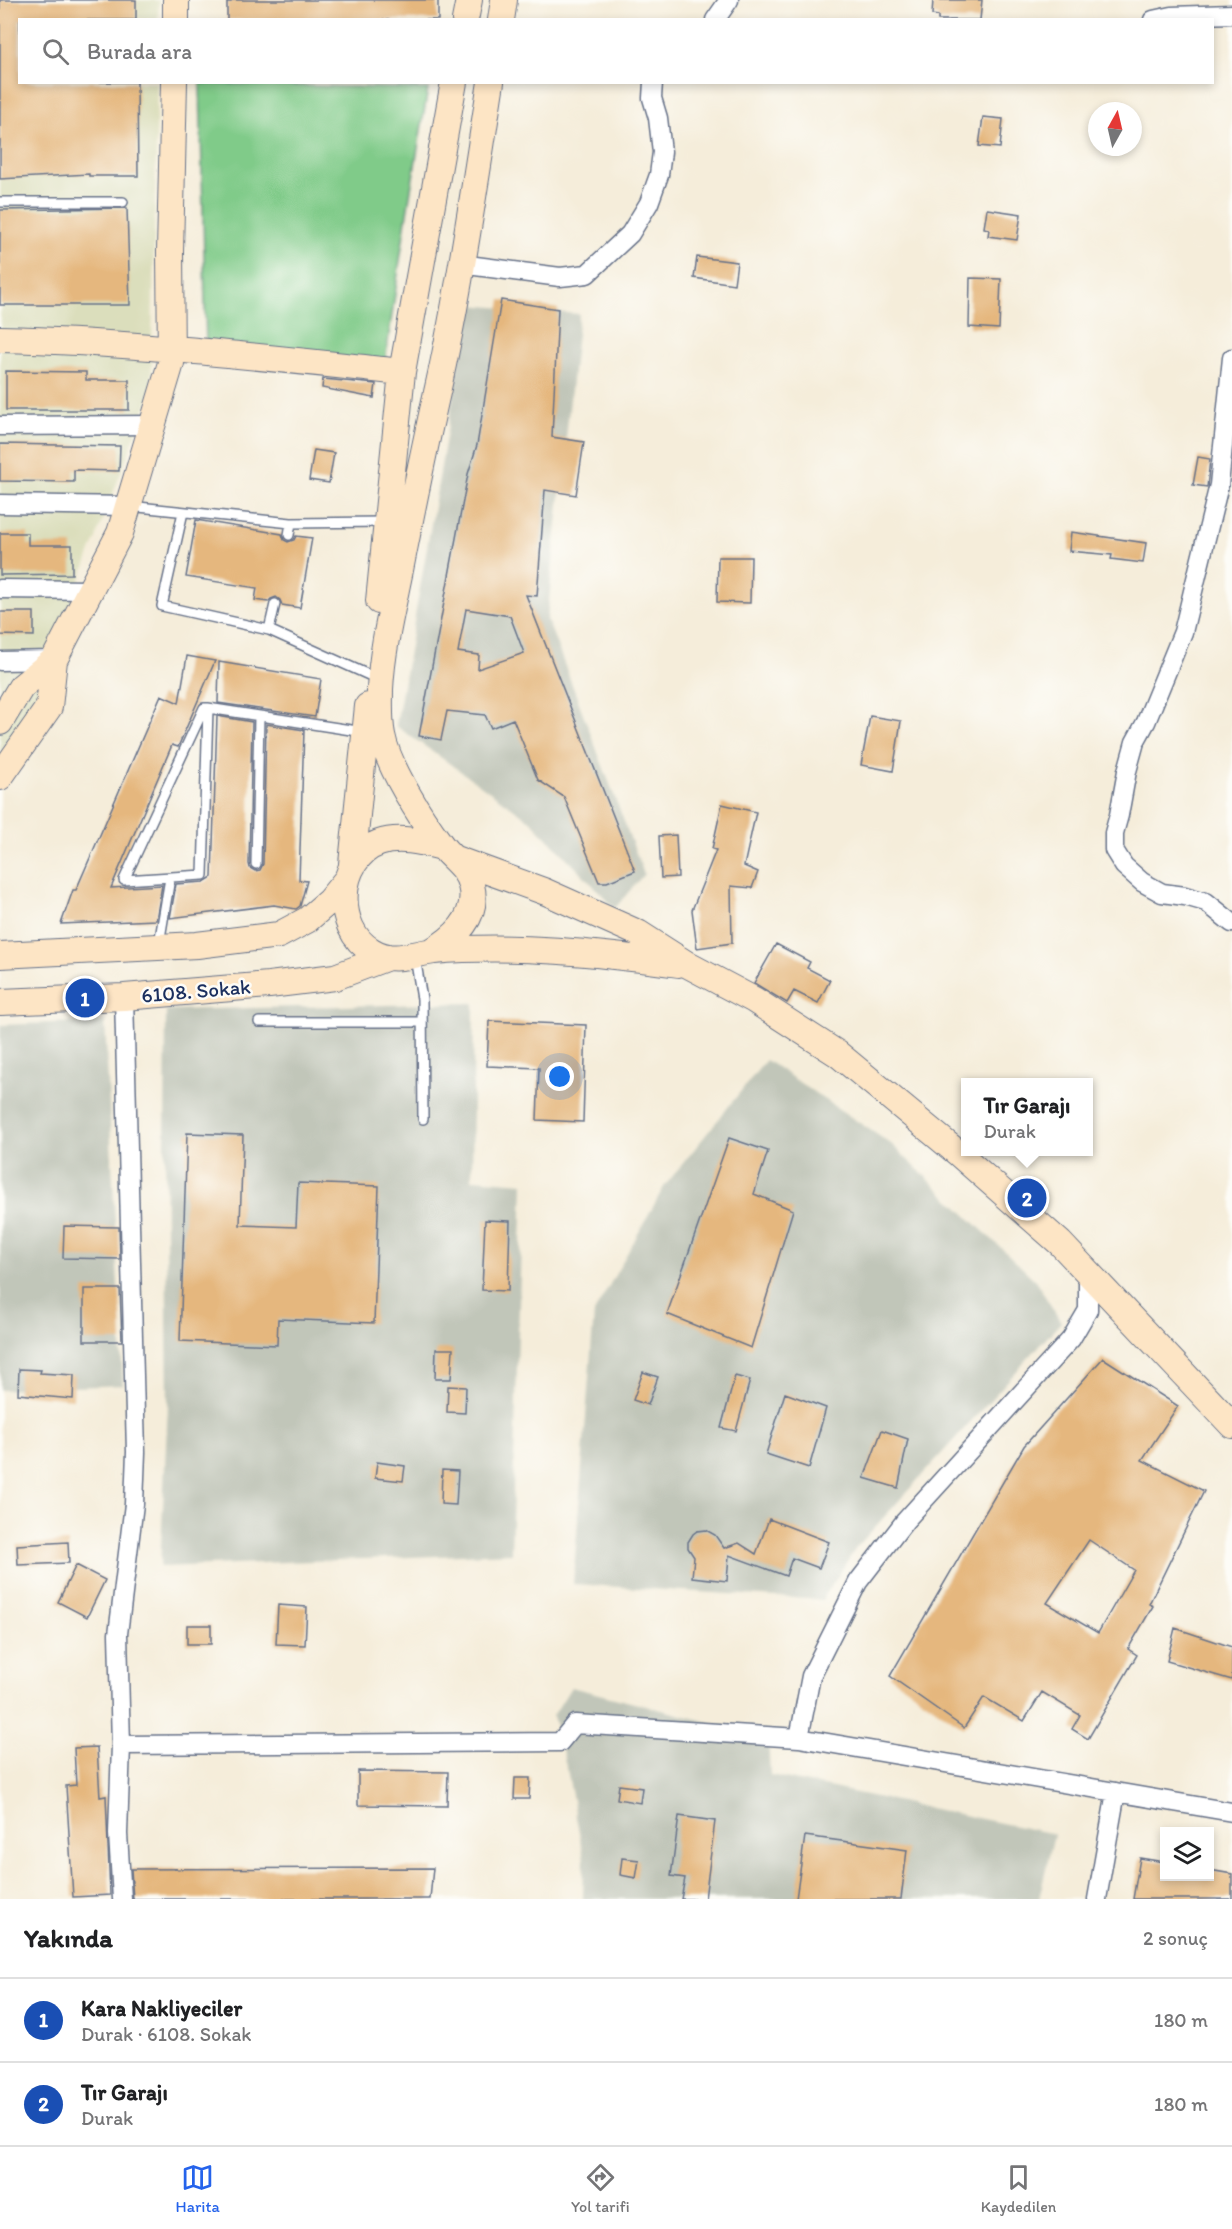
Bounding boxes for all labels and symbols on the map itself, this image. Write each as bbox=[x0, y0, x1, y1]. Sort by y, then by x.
north arrow bbox=[1088, 102, 1142, 156]
street label: 6108. Sokak bbox=[140, 973, 252, 1008]
pin: 1 bbox=[66, 976, 104, 1020]
your location bbox=[545, 1062, 574, 1091]
pin: 2 bbox=[1008, 1176, 1046, 1220]

